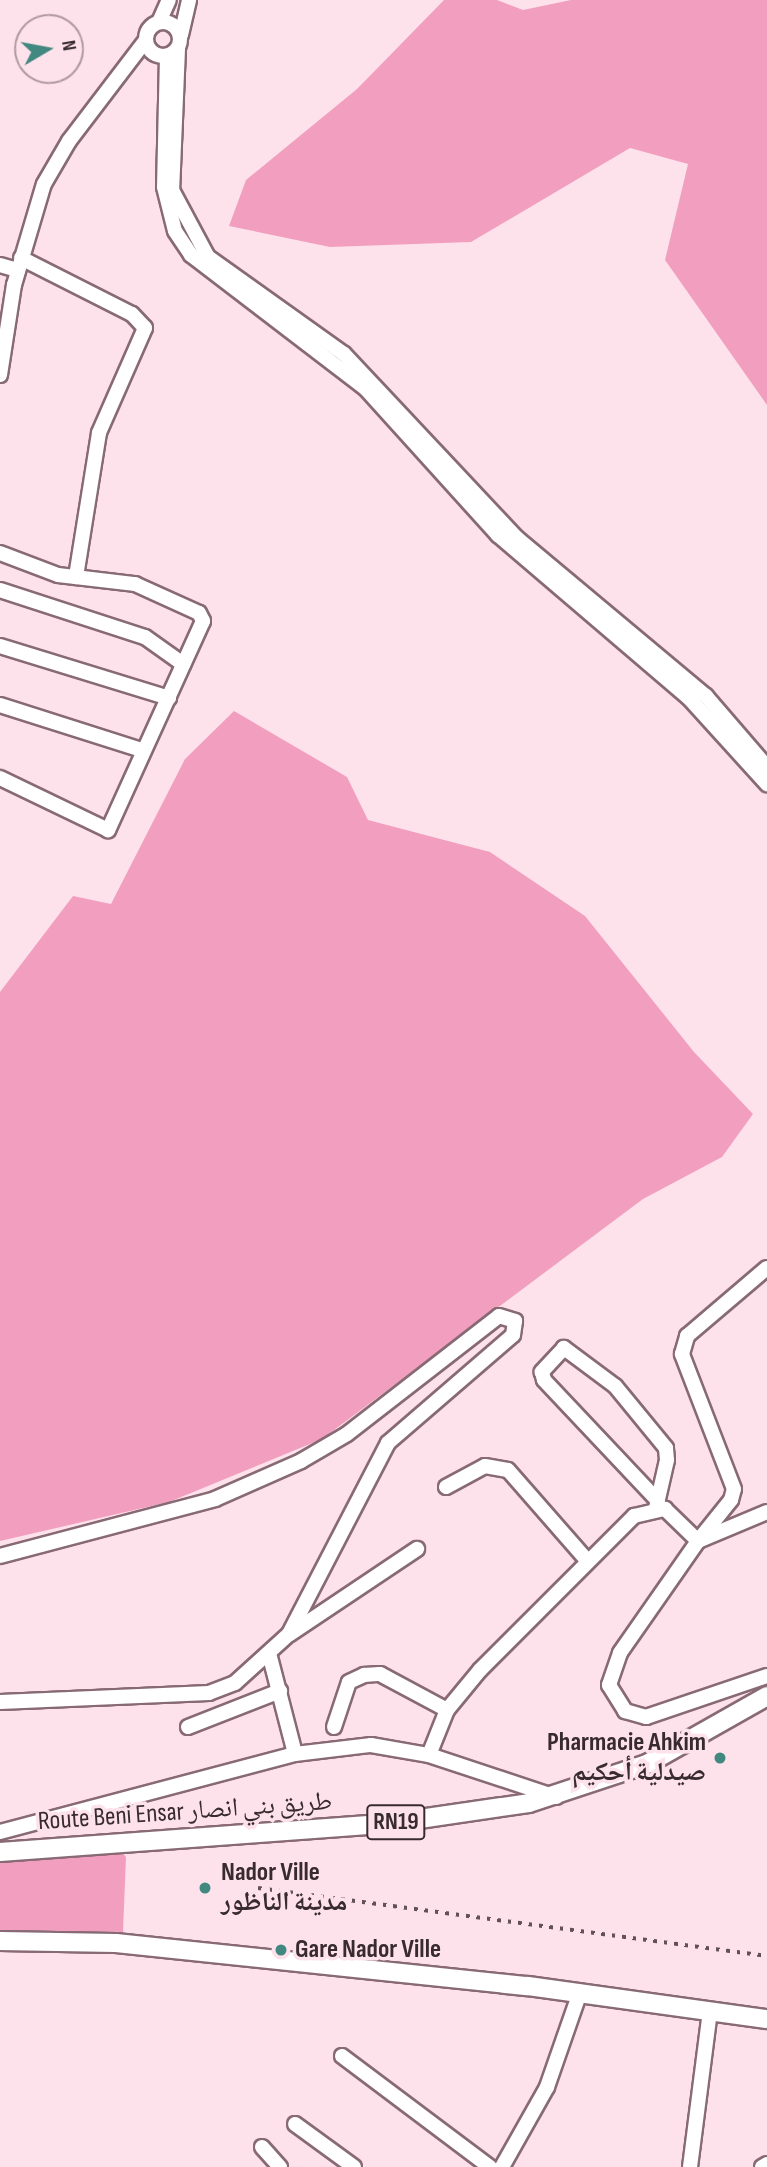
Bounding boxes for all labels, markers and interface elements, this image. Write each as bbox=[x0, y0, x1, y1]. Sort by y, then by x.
north arrow bbox=[14, 14, 84, 84]
text: N bbox=[56, 39, 80, 53]
place label: Pharmacie Ahkim صيدلية أحكيم bbox=[547, 1727, 706, 1788]
marker: Pharmacie Ahkim صيدلية أحكيم bbox=[712, 1750, 728, 1766]
street label: Route Beni Ensar طريق بني انصار bbox=[37, 1786, 333, 1838]
road number: RN19 bbox=[366, 1801, 426, 1842]
place label: Nador Ville مدينة الناظور bbox=[221, 1857, 347, 1918]
marker: Nador Ville مدينة الناظور bbox=[195, 1878, 215, 1898]
place label: Gare Nador Ville bbox=[295, 1934, 441, 1966]
marker: Gare Nador Ville bbox=[273, 1942, 289, 1958]

